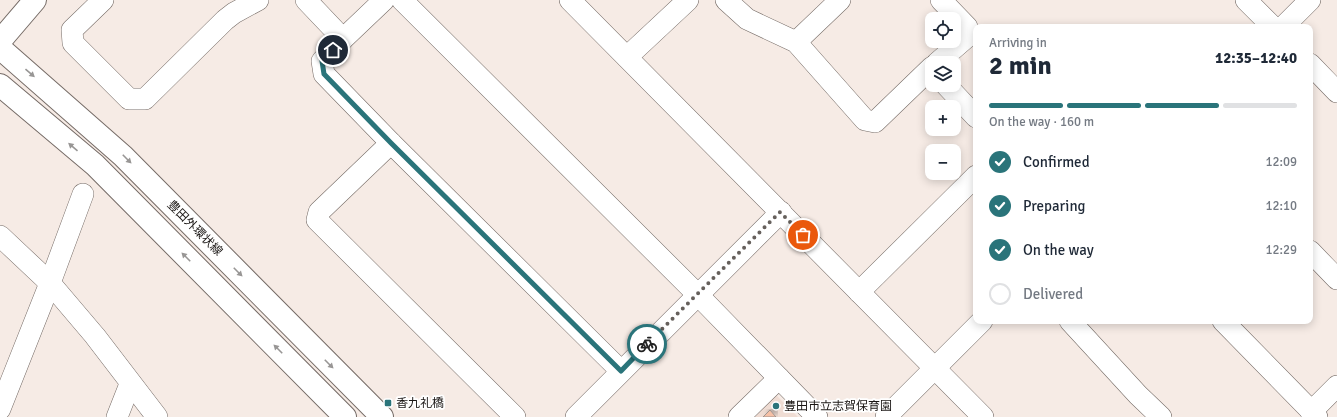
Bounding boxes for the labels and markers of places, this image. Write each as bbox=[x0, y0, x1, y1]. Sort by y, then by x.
pin bbox=[316, 33, 350, 67]
pin bbox=[786, 218, 820, 252]
place label: 香九礼橋 bbox=[396, 396, 444, 411]
marker: 香九礼橋 bbox=[383, 398, 393, 408]
place label: 豊田市立志賀保育園 bbox=[784, 399, 892, 414]
marker: 豊田市立志賀保育園 bbox=[771, 401, 781, 411]

